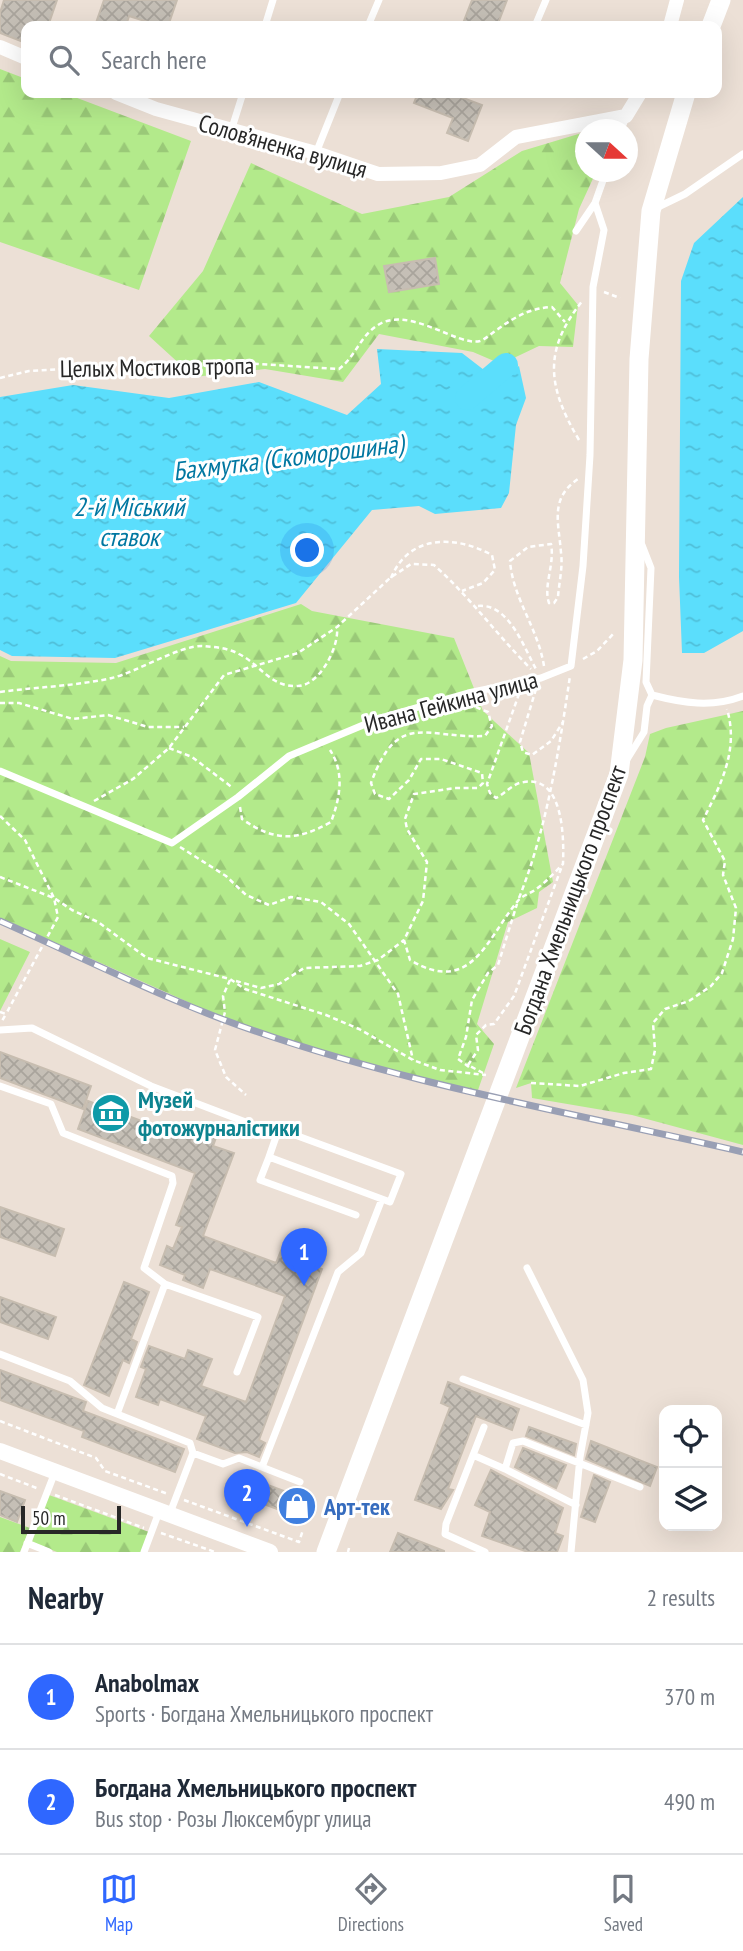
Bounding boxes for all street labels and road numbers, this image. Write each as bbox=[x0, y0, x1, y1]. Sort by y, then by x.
street label: Солов’яненка вулиця bbox=[195, 107, 371, 185]
street label: Целых Мостиков тропа bbox=[60, 350, 254, 384]
street label: Ивана Гейкина улица bbox=[361, 664, 541, 740]
street label: Богдана Хмельницького проспект bbox=[507, 761, 633, 1039]

